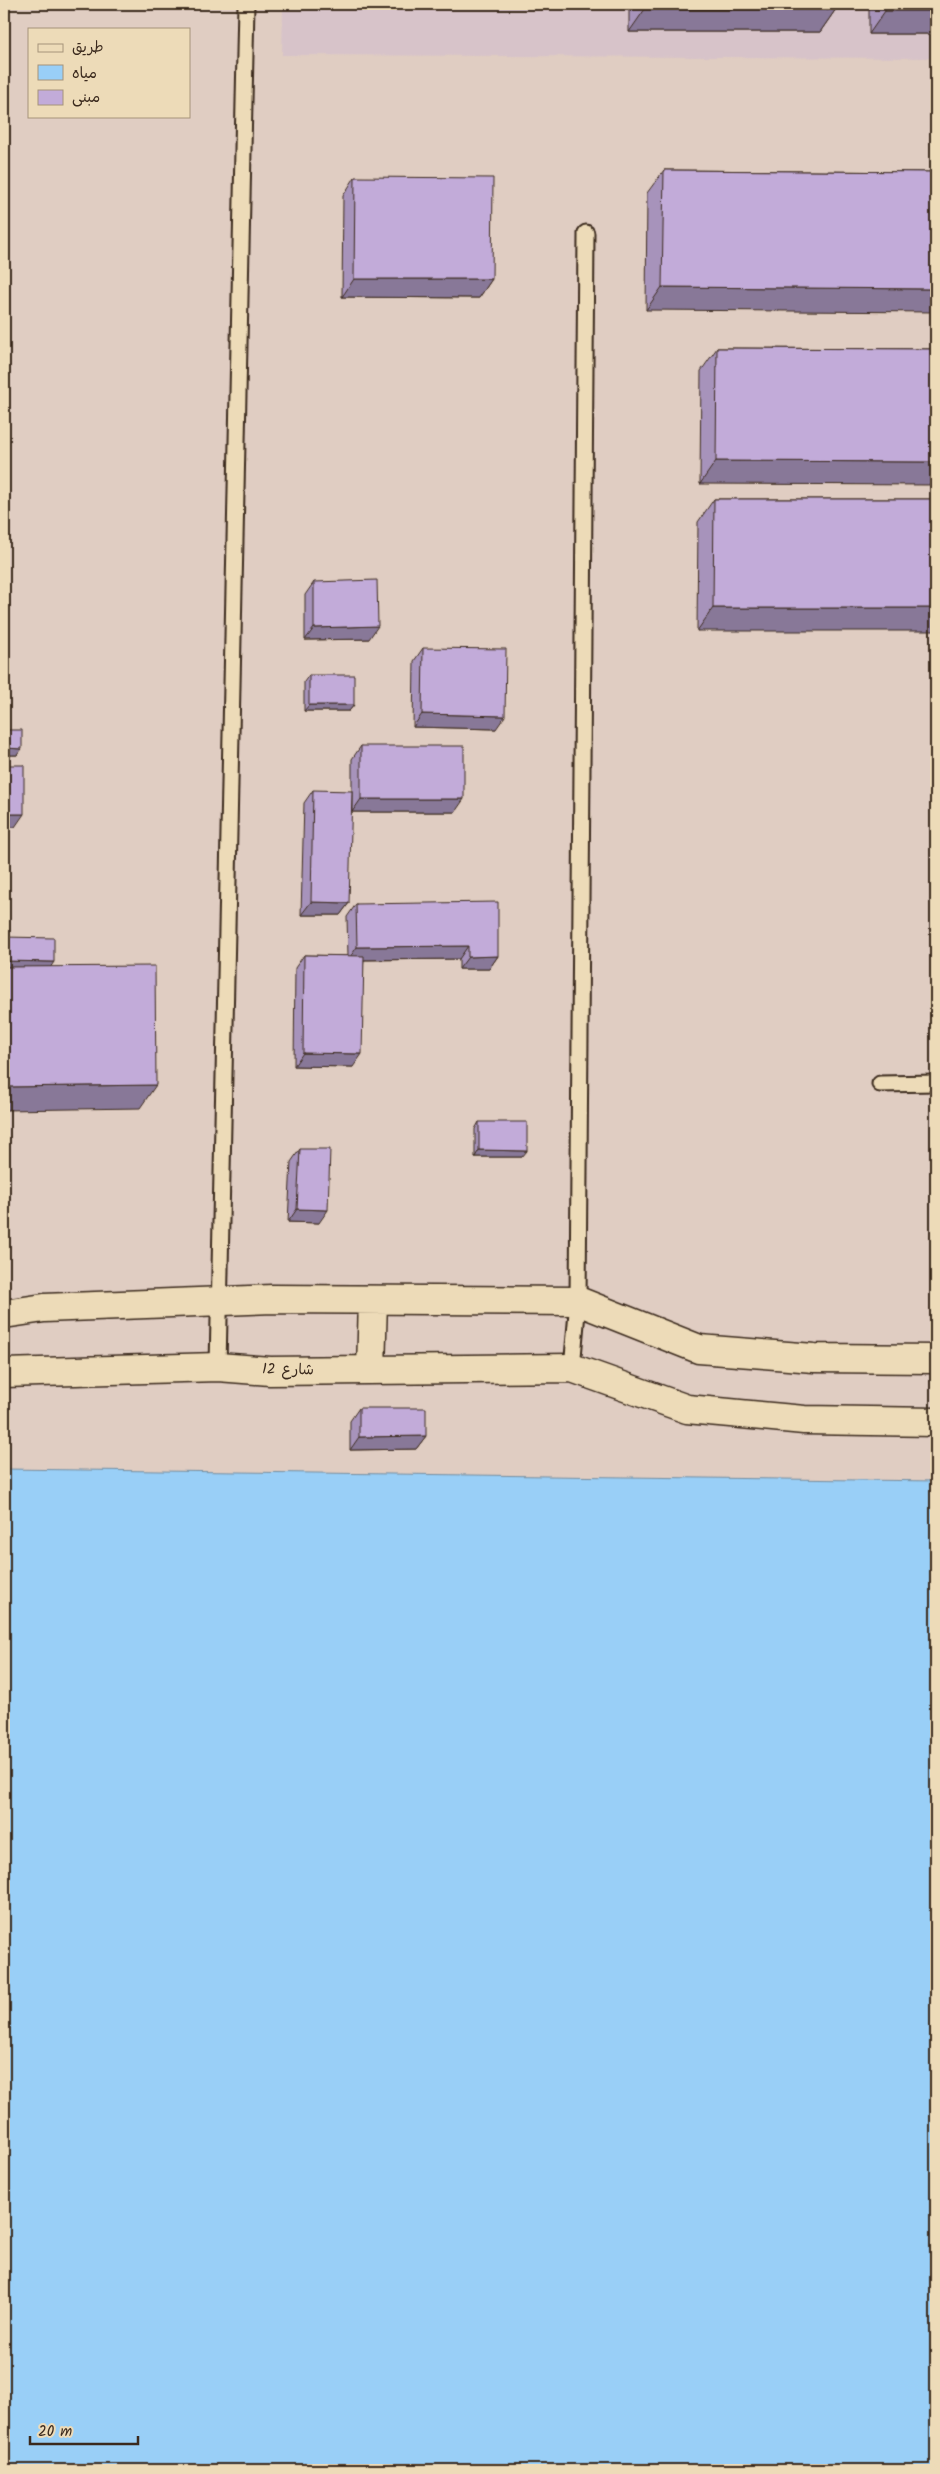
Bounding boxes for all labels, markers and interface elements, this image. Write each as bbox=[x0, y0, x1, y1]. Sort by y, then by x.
legend bbox=[28, 28, 190, 118]
text: طريق bbox=[72, 36, 104, 60]
text: مياه bbox=[72, 62, 97, 86]
text: مبنى bbox=[72, 86, 100, 110]
street label: شارع 12 bbox=[262, 1358, 314, 1382]
scale bar bbox=[30, 2414, 138, 2446]
text: 20 m bbox=[38, 2420, 72, 2444]

